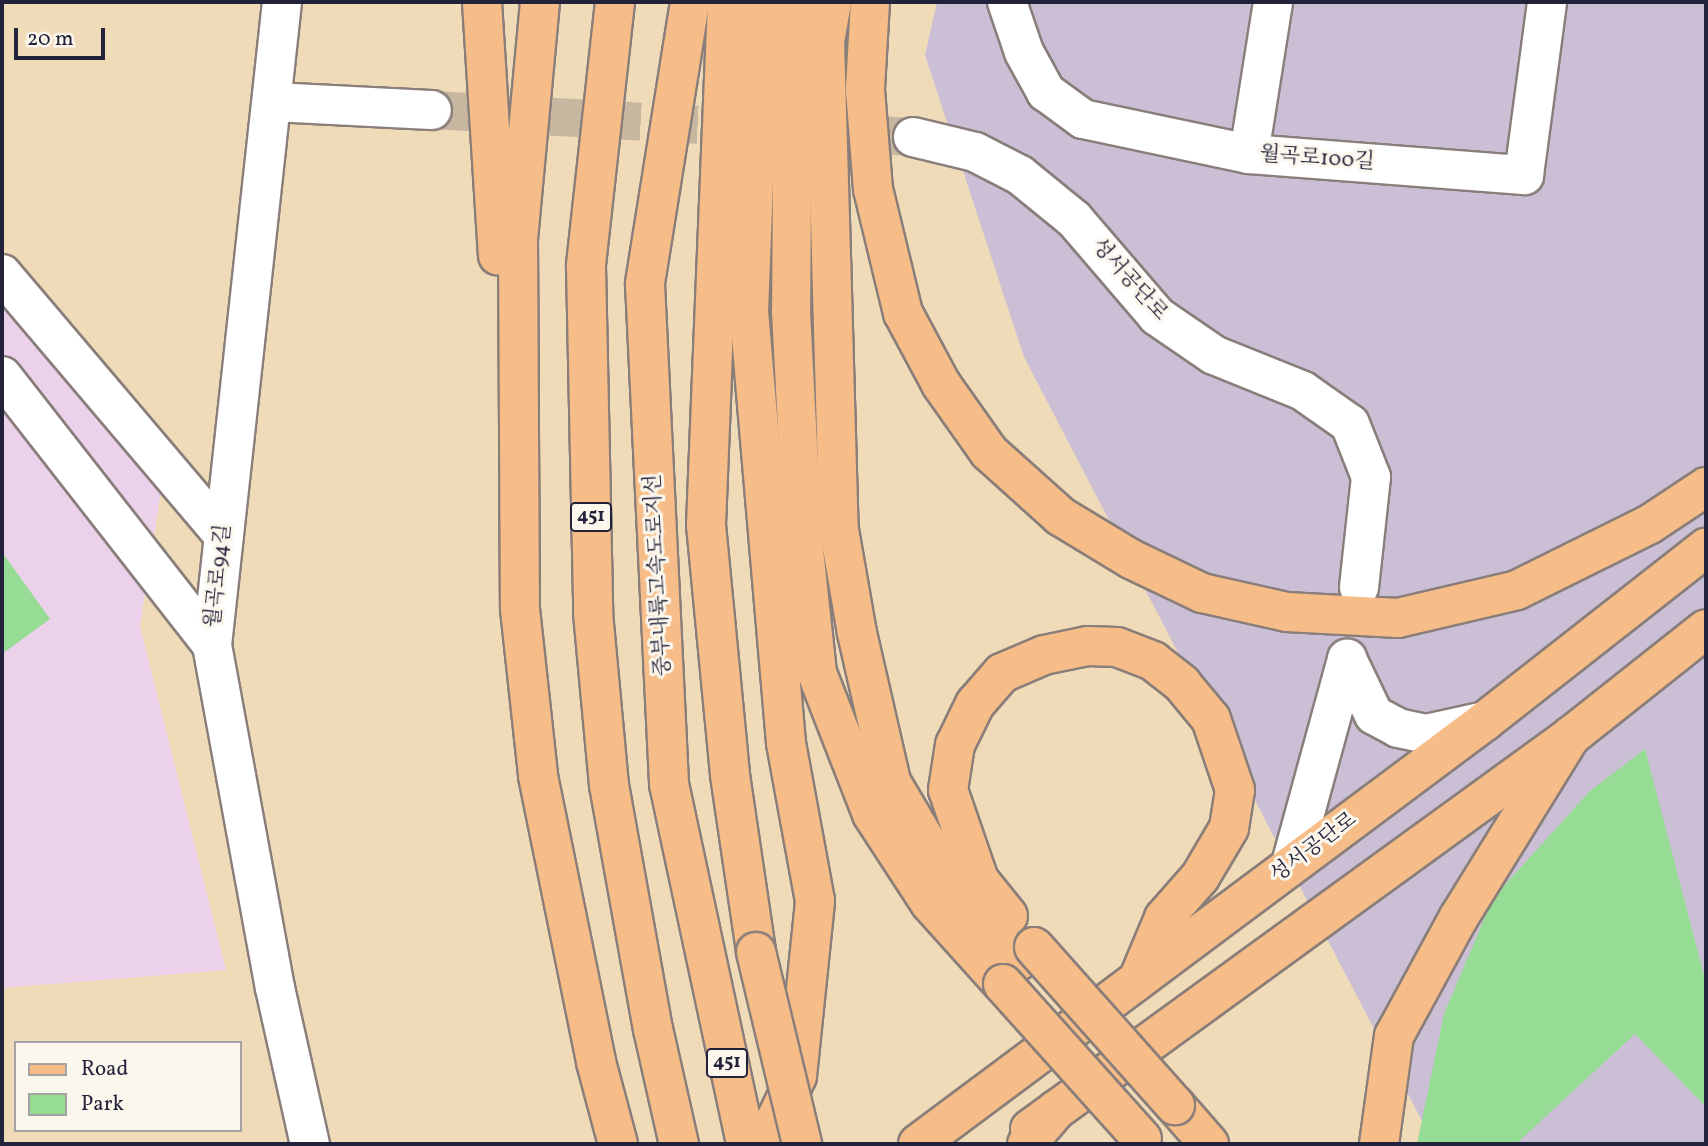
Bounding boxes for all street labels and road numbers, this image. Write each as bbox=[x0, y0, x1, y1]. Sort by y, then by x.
street label: 월곡로100길 bbox=[1259, 142, 1375, 176]
street label: 성서공단로 bbox=[1086, 234, 1172, 326]
street label: 중부내륙고속도로지선 bbox=[641, 473, 677, 677]
road number: 451 bbox=[568, 502, 614, 532]
street label: 월곡로94길 bbox=[201, 523, 237, 629]
street label: 성서공단로 bbox=[1266, 807, 1362, 889]
road number: 451 bbox=[704, 1048, 750, 1078]

